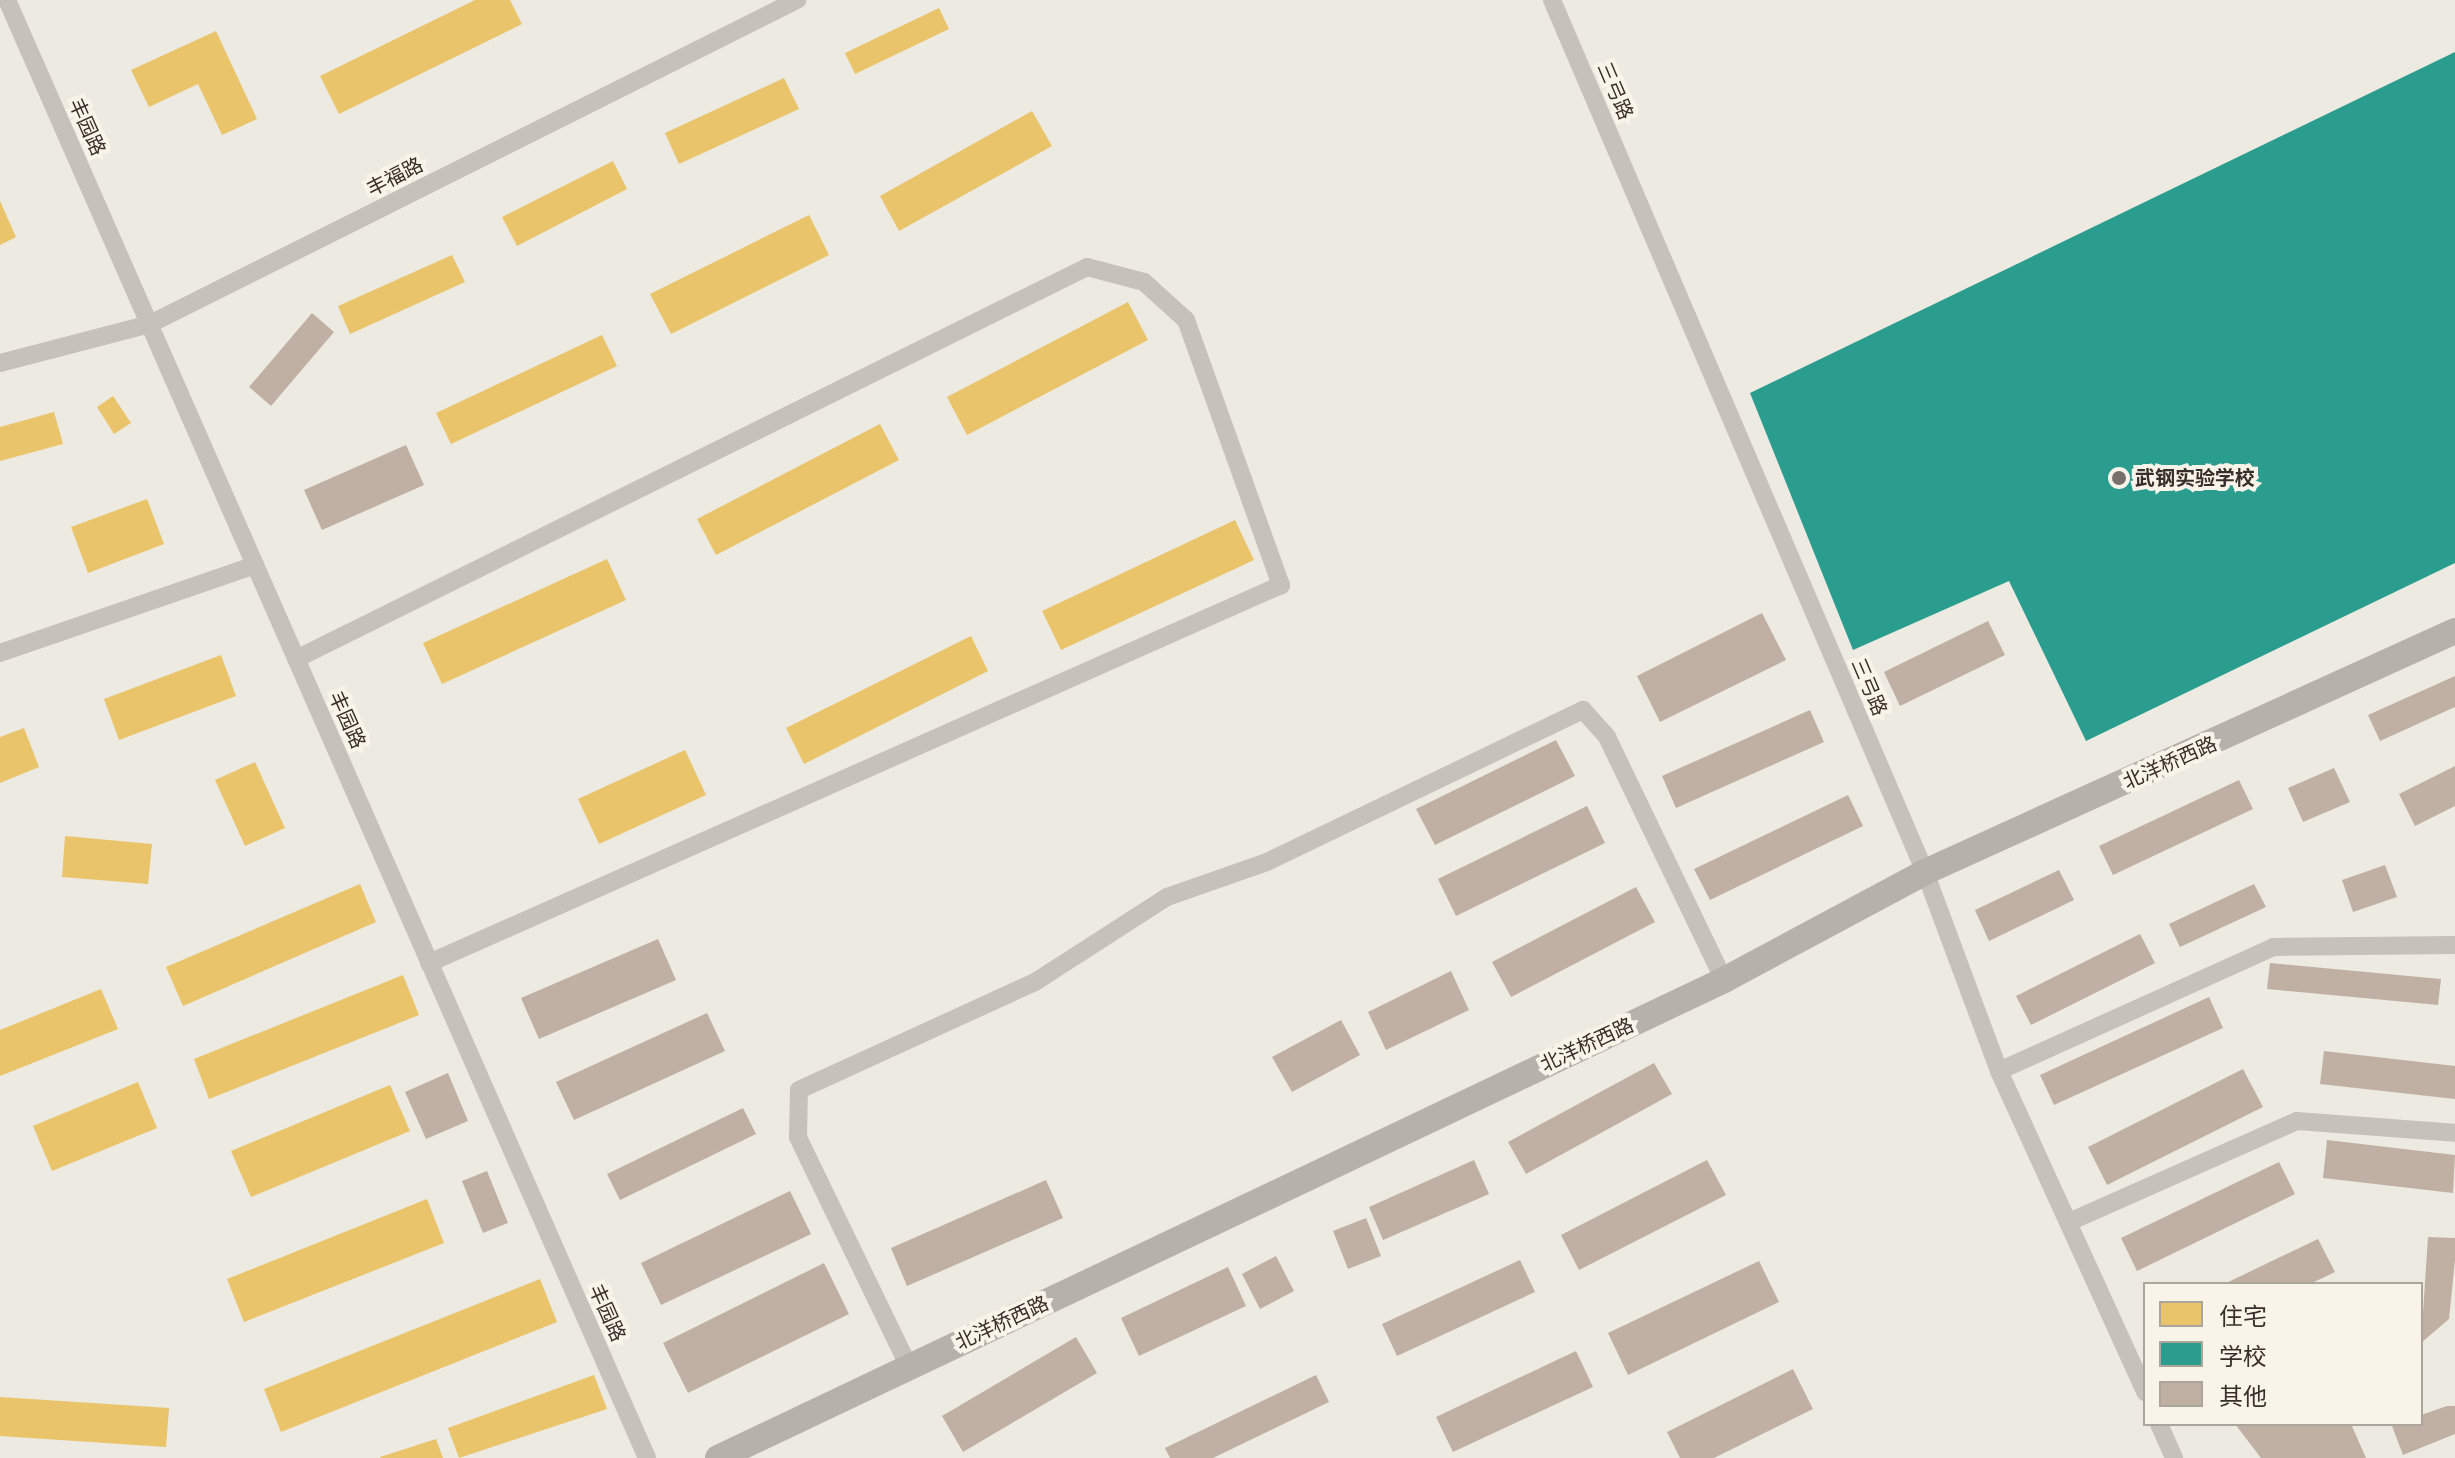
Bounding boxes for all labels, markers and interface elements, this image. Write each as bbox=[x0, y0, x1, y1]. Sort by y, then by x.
street label: 三弓路 bbox=[1592, 59, 1638, 123]
street label: 丰园路 bbox=[64, 95, 110, 159]
street label: 丰福路 bbox=[363, 153, 427, 201]
place label: 武钢实验学校 bbox=[2135, 466, 2255, 490]
marker: 武钢实验学校 bbox=[2110, 469, 2128, 487]
street label: 三弓路 bbox=[1846, 655, 1892, 719]
street label: 丰园路 bbox=[324, 688, 370, 752]
street label: 北洋桥西路 bbox=[2119, 732, 2221, 794]
street label: 北洋桥西路 bbox=[1537, 1013, 1637, 1077]
street label: 丰园路 bbox=[584, 1281, 630, 1345]
legend bbox=[2143, 1282, 2423, 1426]
street label: 北洋桥西路 bbox=[952, 1291, 1052, 1355]
text: 住宅 bbox=[2219, 1302, 2267, 1331]
text: 学校 bbox=[2219, 1342, 2267, 1371]
text: 其他 bbox=[2219, 1382, 2267, 1411]

